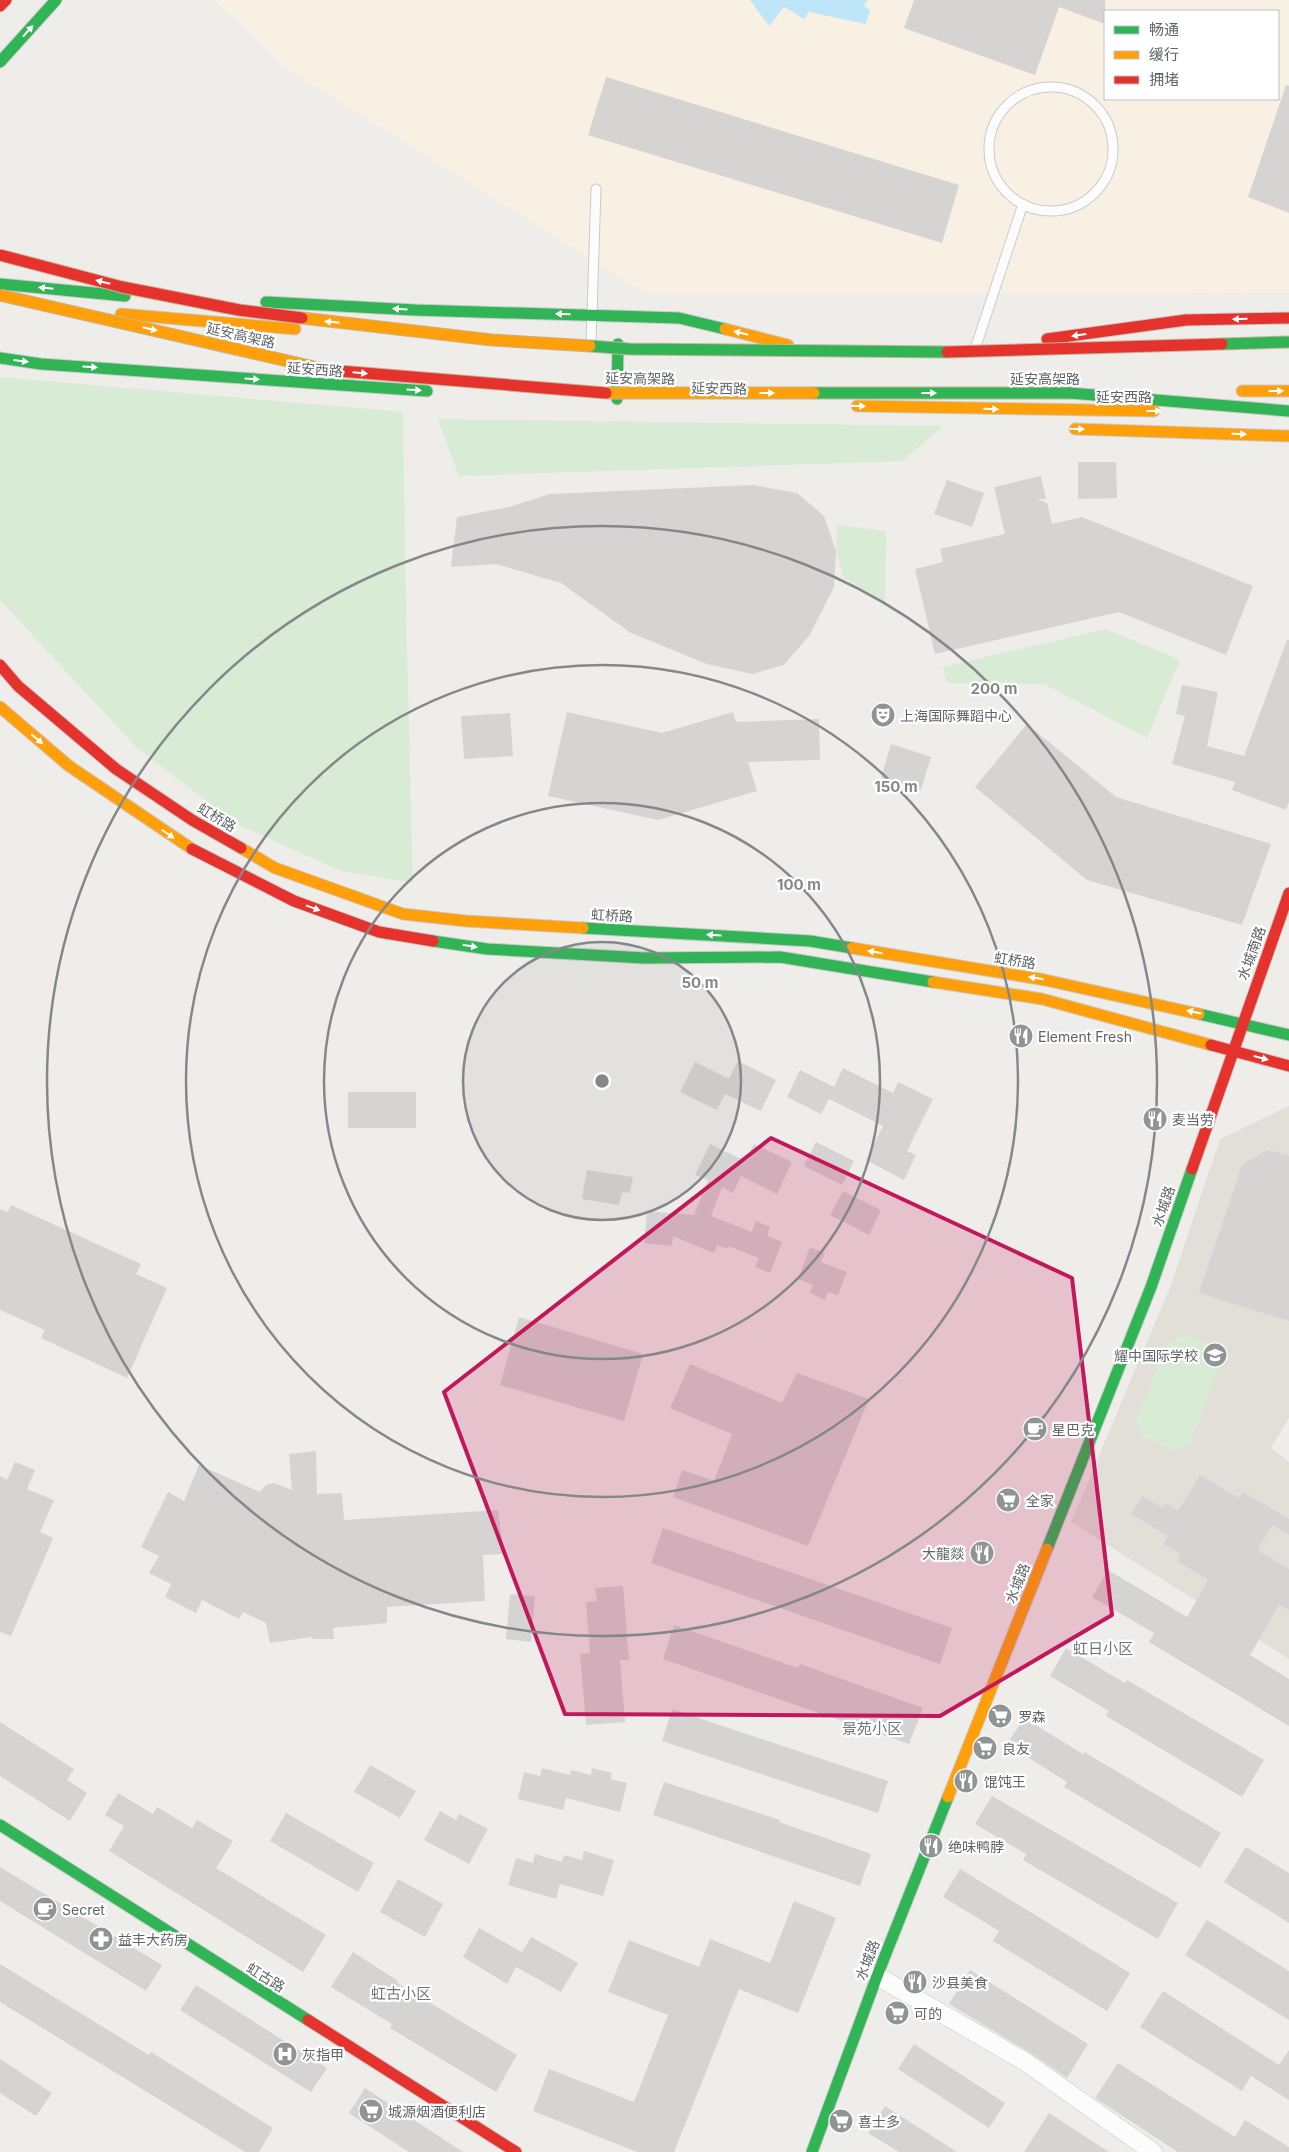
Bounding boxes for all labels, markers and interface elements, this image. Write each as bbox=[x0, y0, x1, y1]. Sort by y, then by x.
legend bbox=[1104, 10, 1279, 100]
text: 畅通 bbox=[1149, 20, 1179, 39]
one-way arrow bbox=[22, 25, 34, 37]
text: 缓行 bbox=[1149, 45, 1179, 64]
text: 拥堵 bbox=[1149, 70, 1179, 89]
one-way arrow bbox=[95, 278, 110, 286]
one-way arrow bbox=[38, 284, 54, 292]
one-way arrow bbox=[392, 305, 408, 313]
one-way arrow bbox=[554, 310, 570, 318]
one-way arrow bbox=[1232, 316, 1248, 324]
one-way arrow bbox=[323, 318, 339, 326]
street label: 延安高架路 bbox=[205, 319, 277, 351]
one-way arrow bbox=[142, 325, 157, 333]
one-way arrow bbox=[733, 329, 748, 337]
one-way arrow bbox=[1070, 331, 1086, 339]
one-way arrow bbox=[13, 357, 29, 365]
street label: 延安西路 bbox=[286, 359, 344, 379]
one-way arrow bbox=[82, 363, 98, 371]
one-way arrow bbox=[352, 369, 368, 377]
street label: 延安高架路 bbox=[605, 369, 675, 387]
street label: 延安高架路 bbox=[1010, 370, 1080, 387]
one-way arrow bbox=[244, 375, 260, 383]
street label: 延安西路 bbox=[691, 379, 747, 397]
one-way arrow bbox=[406, 386, 422, 394]
one-way arrow bbox=[1269, 387, 1285, 395]
street label: 延安西路 bbox=[1096, 388, 1152, 405]
one-way arrow bbox=[759, 389, 775, 397]
one-way arrow bbox=[922, 389, 938, 397]
one-way arrow bbox=[850, 402, 866, 410]
one-way arrow bbox=[983, 405, 999, 413]
one-way arrow bbox=[1146, 407, 1162, 415]
one-way arrow bbox=[1069, 425, 1085, 433]
one-way arrow bbox=[1231, 431, 1247, 439]
text: 200 m bbox=[971, 679, 1017, 698]
theatre icon: 上海国际舞蹈中心 bbox=[870, 702, 896, 728]
place label: 上海国际舞蹈中心 bbox=[900, 707, 1012, 724]
one-way arrow bbox=[31, 733, 43, 745]
text: 150 m bbox=[874, 777, 918, 796]
street label: 虹桥路 bbox=[195, 799, 239, 835]
one-way arrow bbox=[162, 829, 175, 839]
text: 100 m bbox=[777, 875, 821, 894]
one-way arrow bbox=[306, 904, 321, 912]
street label: 虹桥路 bbox=[591, 905, 633, 925]
street label: 水城南路 bbox=[1233, 924, 1269, 982]
one-way arrow bbox=[706, 931, 722, 939]
one-way arrow bbox=[462, 943, 478, 951]
one-way arrow bbox=[867, 947, 883, 955]
street label: 虹桥路 bbox=[993, 948, 1037, 972]
text: 50 m bbox=[682, 973, 718, 992]
one-way arrow bbox=[1027, 974, 1043, 982]
one-way arrow bbox=[1187, 1008, 1202, 1016]
restaurant icon: Element Fresh bbox=[1008, 1023, 1034, 1049]
place label: Element Fresh bbox=[1038, 1028, 1132, 1045]
one-way arrow bbox=[1254, 1054, 1269, 1062]
centre of rings bbox=[593, 1072, 611, 1090]
restaurant icon: 麦当劳 bbox=[1142, 1106, 1168, 1132]
place label: 麦当劳 bbox=[1172, 1111, 1214, 1128]
street label: 水城路 bbox=[1148, 1183, 1178, 1229]
school or university icon: 耀中国际学校 bbox=[1202, 1342, 1228, 1368]
place label: 耀中国际学校 bbox=[1114, 1347, 1198, 1364]
cafe icon: 星巴克 bbox=[1022, 1416, 1048, 1442]
place label: 星巴克 bbox=[1052, 1421, 1094, 1438]
supermarket icon: 全家 bbox=[995, 1487, 1021, 1513]
place label: 全家 bbox=[1026, 1492, 1054, 1509]
restaurant icon: 大龍燚 bbox=[969, 1540, 995, 1566]
place label: 大龍燚 bbox=[922, 1545, 964, 1562]
street label: 水城路 bbox=[1001, 1560, 1033, 1606]
district label: 虹日小区 bbox=[1073, 1639, 1133, 1658]
supermarket icon: 罗森 bbox=[987, 1703, 1013, 1729]
place label: 罗森 bbox=[1018, 1708, 1046, 1725]
district label: 景苑小区 bbox=[842, 1719, 902, 1738]
supermarket icon: 良友 bbox=[972, 1735, 998, 1761]
place label: 良友 bbox=[1002, 1740, 1030, 1757]
restaurant icon: 馄饨王 bbox=[953, 1768, 979, 1794]
place label: 馄饨王 bbox=[984, 1773, 1026, 1790]
restaurant icon: 绝味鸭脖 bbox=[918, 1833, 944, 1859]
place label: 绝味鸭脖 bbox=[948, 1838, 1004, 1855]
cafe icon: Secret bbox=[32, 1896, 58, 1922]
place label: Secret bbox=[62, 1901, 105, 1918]
pharmacy icon: 益丰大药房 bbox=[88, 1926, 114, 1952]
place label: 益丰大药房 bbox=[118, 1931, 188, 1948]
street label: 水城路 bbox=[852, 1937, 882, 1983]
street label: 虹古路 bbox=[244, 1959, 288, 1995]
restaurant icon: 沙县美食 bbox=[902, 1969, 928, 1995]
place label: 沙县美食 bbox=[932, 1974, 988, 1991]
district label: 虹古小区 bbox=[371, 1984, 431, 2003]
supermarket icon: 可的 bbox=[884, 2000, 910, 2026]
place label: 可的 bbox=[914, 2005, 942, 2022]
hospital icon: 灰指甲 bbox=[272, 2041, 298, 2067]
place label: 灰指甲 bbox=[302, 2046, 344, 2063]
supermarket icon: 城源烟酒便利店 bbox=[358, 2098, 384, 2124]
place label: 城源烟酒便利店 bbox=[388, 2103, 486, 2120]
supermarket icon: 喜士多 bbox=[828, 2108, 854, 2134]
place label: 喜士多 bbox=[858, 2113, 900, 2130]

